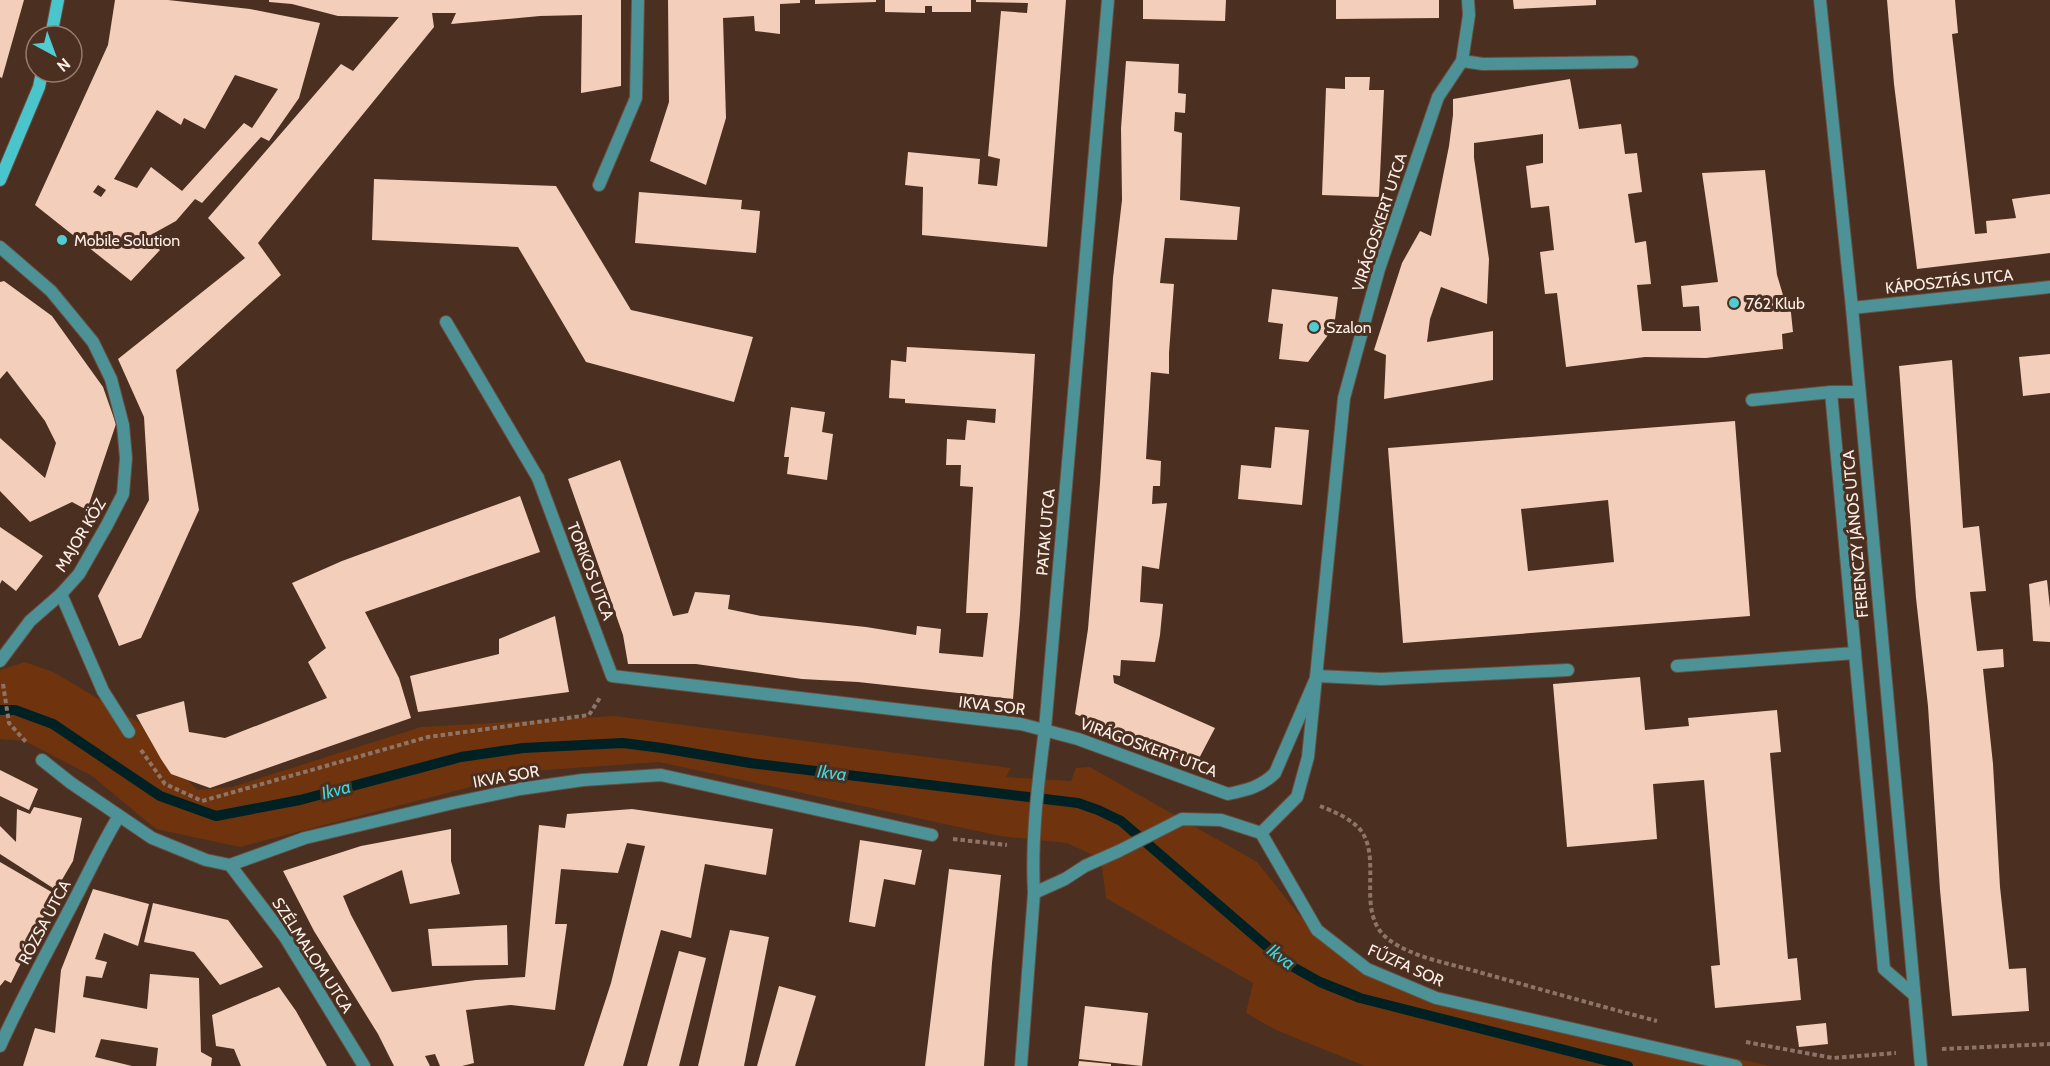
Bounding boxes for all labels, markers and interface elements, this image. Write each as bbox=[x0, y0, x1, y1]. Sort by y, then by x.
north arrow bbox=[24, 24, 84, 84]
text: N bbox=[53, 54, 74, 76]
street label: VIRÁGOSKERT UTCA bbox=[1348, 150, 1411, 294]
place label: Mobile Solution bbox=[74, 231, 180, 250]
marker: Mobile Solution bbox=[55, 233, 69, 247]
street label: KÁPOSZTÁS UTCA bbox=[1884, 265, 2014, 298]
place label: 762 Klub bbox=[1746, 294, 1805, 313]
marker: 762 Klub bbox=[1727, 296, 1741, 310]
place label: Szalon bbox=[1326, 318, 1372, 337]
marker: Szalon bbox=[1307, 320, 1321, 334]
street label: FERENCZY JÁNOS UTCA bbox=[1839, 449, 1872, 619]
street label: PATAK UTCA bbox=[1032, 488, 1059, 576]
street label: MAJOR KÖZ bbox=[51, 495, 110, 575]
street label: TORKOS UTCA bbox=[563, 519, 618, 623]
street label: IKVA SOR bbox=[958, 692, 1027, 719]
street label: VIRÁGOSKERT UTCA bbox=[1078, 714, 1220, 781]
water label: Ikva bbox=[816, 760, 848, 786]
street label: IKVA SOR bbox=[471, 761, 541, 792]
water label: Ikva bbox=[319, 776, 353, 804]
street label: RÓZSA UTCA bbox=[14, 877, 75, 968]
street label: SZÉLMALOM UTCA bbox=[268, 894, 357, 1017]
water label: Ikva bbox=[1263, 939, 1299, 975]
street label: FŰZFA SOR bbox=[1365, 940, 1447, 991]

